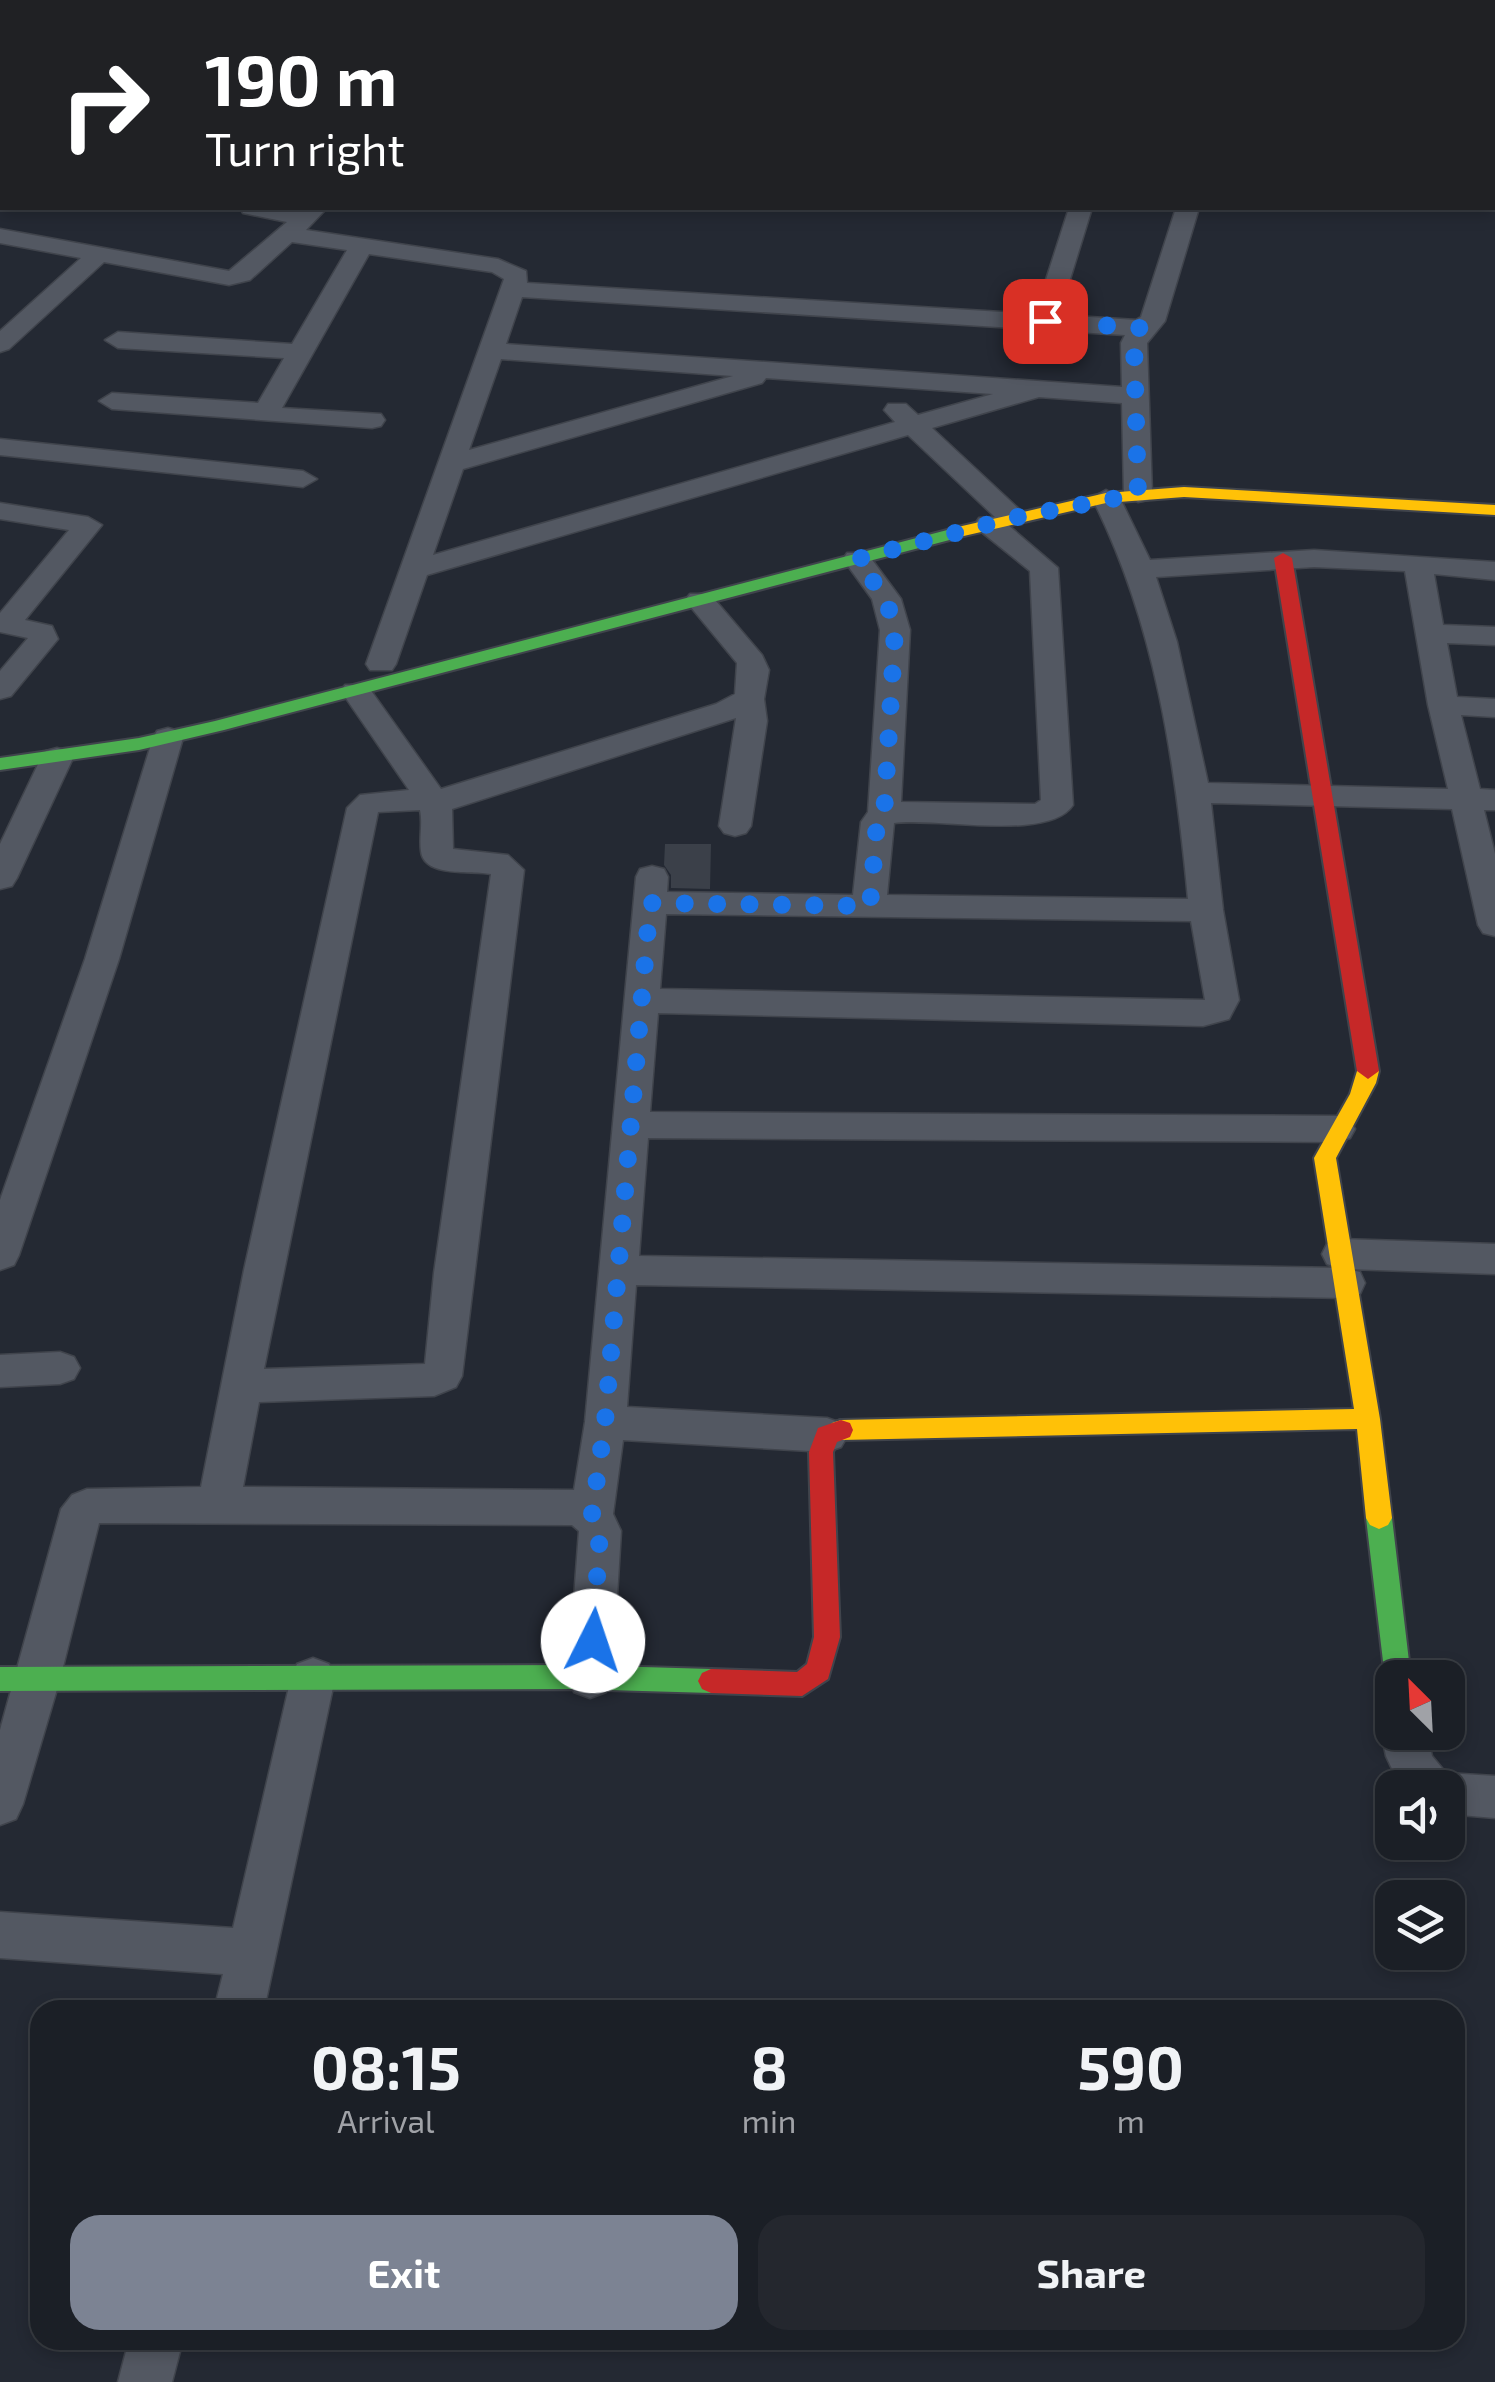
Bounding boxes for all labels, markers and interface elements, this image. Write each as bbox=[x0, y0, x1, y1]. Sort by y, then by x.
text: 190 m bbox=[205, 36, 398, 120]
icon: right bbox=[40, 40, 170, 170]
text: Turn right bbox=[205, 121, 405, 175]
pin bbox=[1003, 279, 1088, 364]
icon: arrive bbox=[1018, 294, 1073, 349]
position arrow bbox=[541, 1589, 645, 1693]
north arrow bbox=[1375, 1660, 1465, 1750]
map controls bbox=[1375, 1660, 1465, 1970]
button: sound bbox=[1375, 1770, 1465, 1860]
button: layers bbox=[1375, 1880, 1465, 1970]
text: 08:15 bbox=[311, 2030, 461, 2102]
text: 8 bbox=[750, 2030, 788, 2102]
text: 590 bbox=[1078, 2030, 1184, 2102]
text: Arrival bbox=[337, 2101, 435, 2139]
text: min bbox=[742, 2101, 796, 2139]
text: m bbox=[1117, 2101, 1145, 2139]
button: Exit bbox=[70, 2215, 738, 2330]
button: Share bbox=[758, 2215, 1425, 2330]

